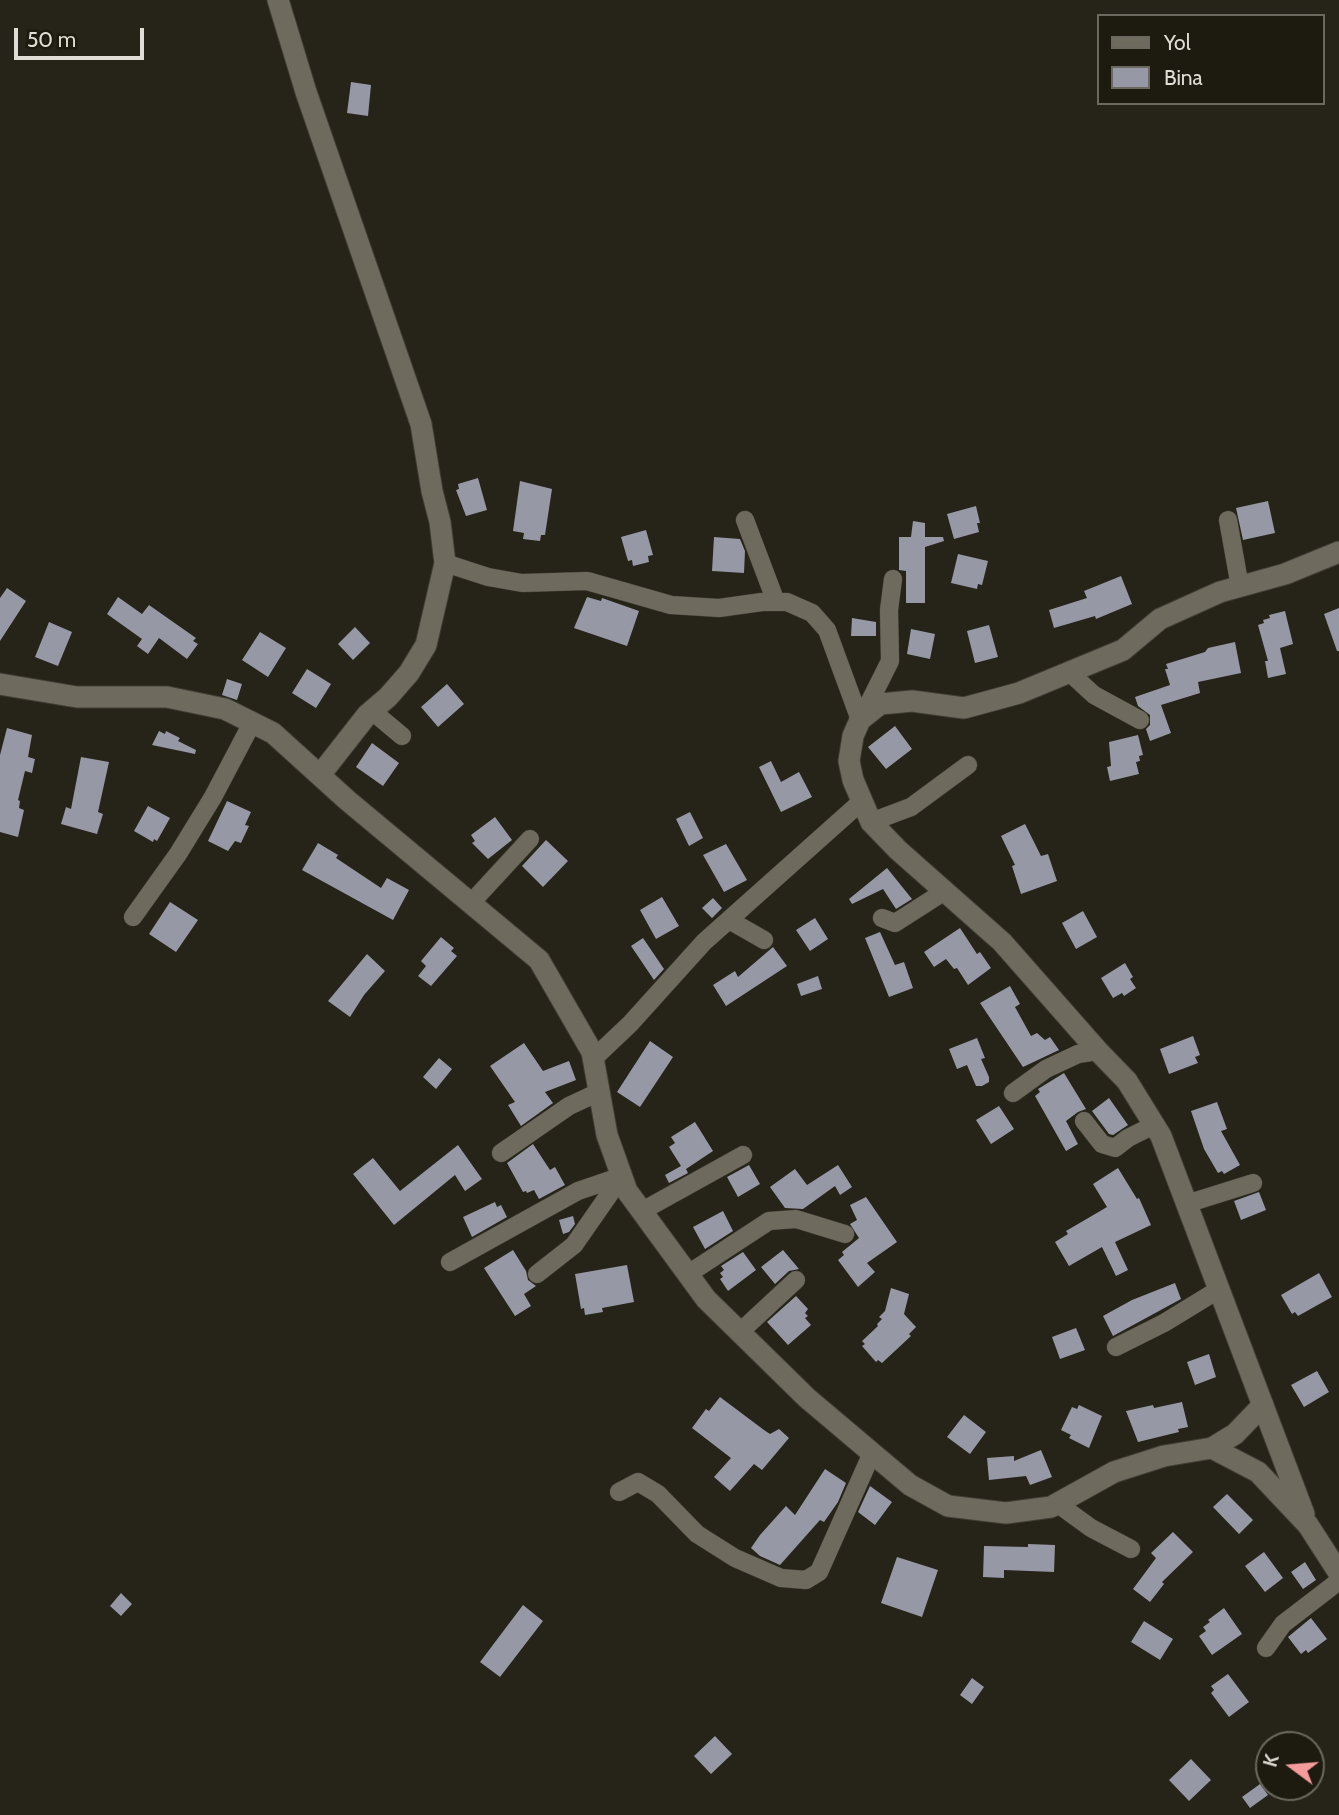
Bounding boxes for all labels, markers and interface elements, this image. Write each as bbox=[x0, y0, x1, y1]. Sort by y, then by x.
scale bar bbox=[18, 14, 147, 58]
legend bbox=[1098, 14, 1325, 105]
text: 50 m bbox=[27, 27, 76, 52]
text: Yol bbox=[1164, 30, 1191, 55]
text: Bina bbox=[1164, 65, 1203, 90]
north arrow bbox=[1255, 1731, 1325, 1801]
text: K bbox=[1259, 1752, 1284, 1770]

